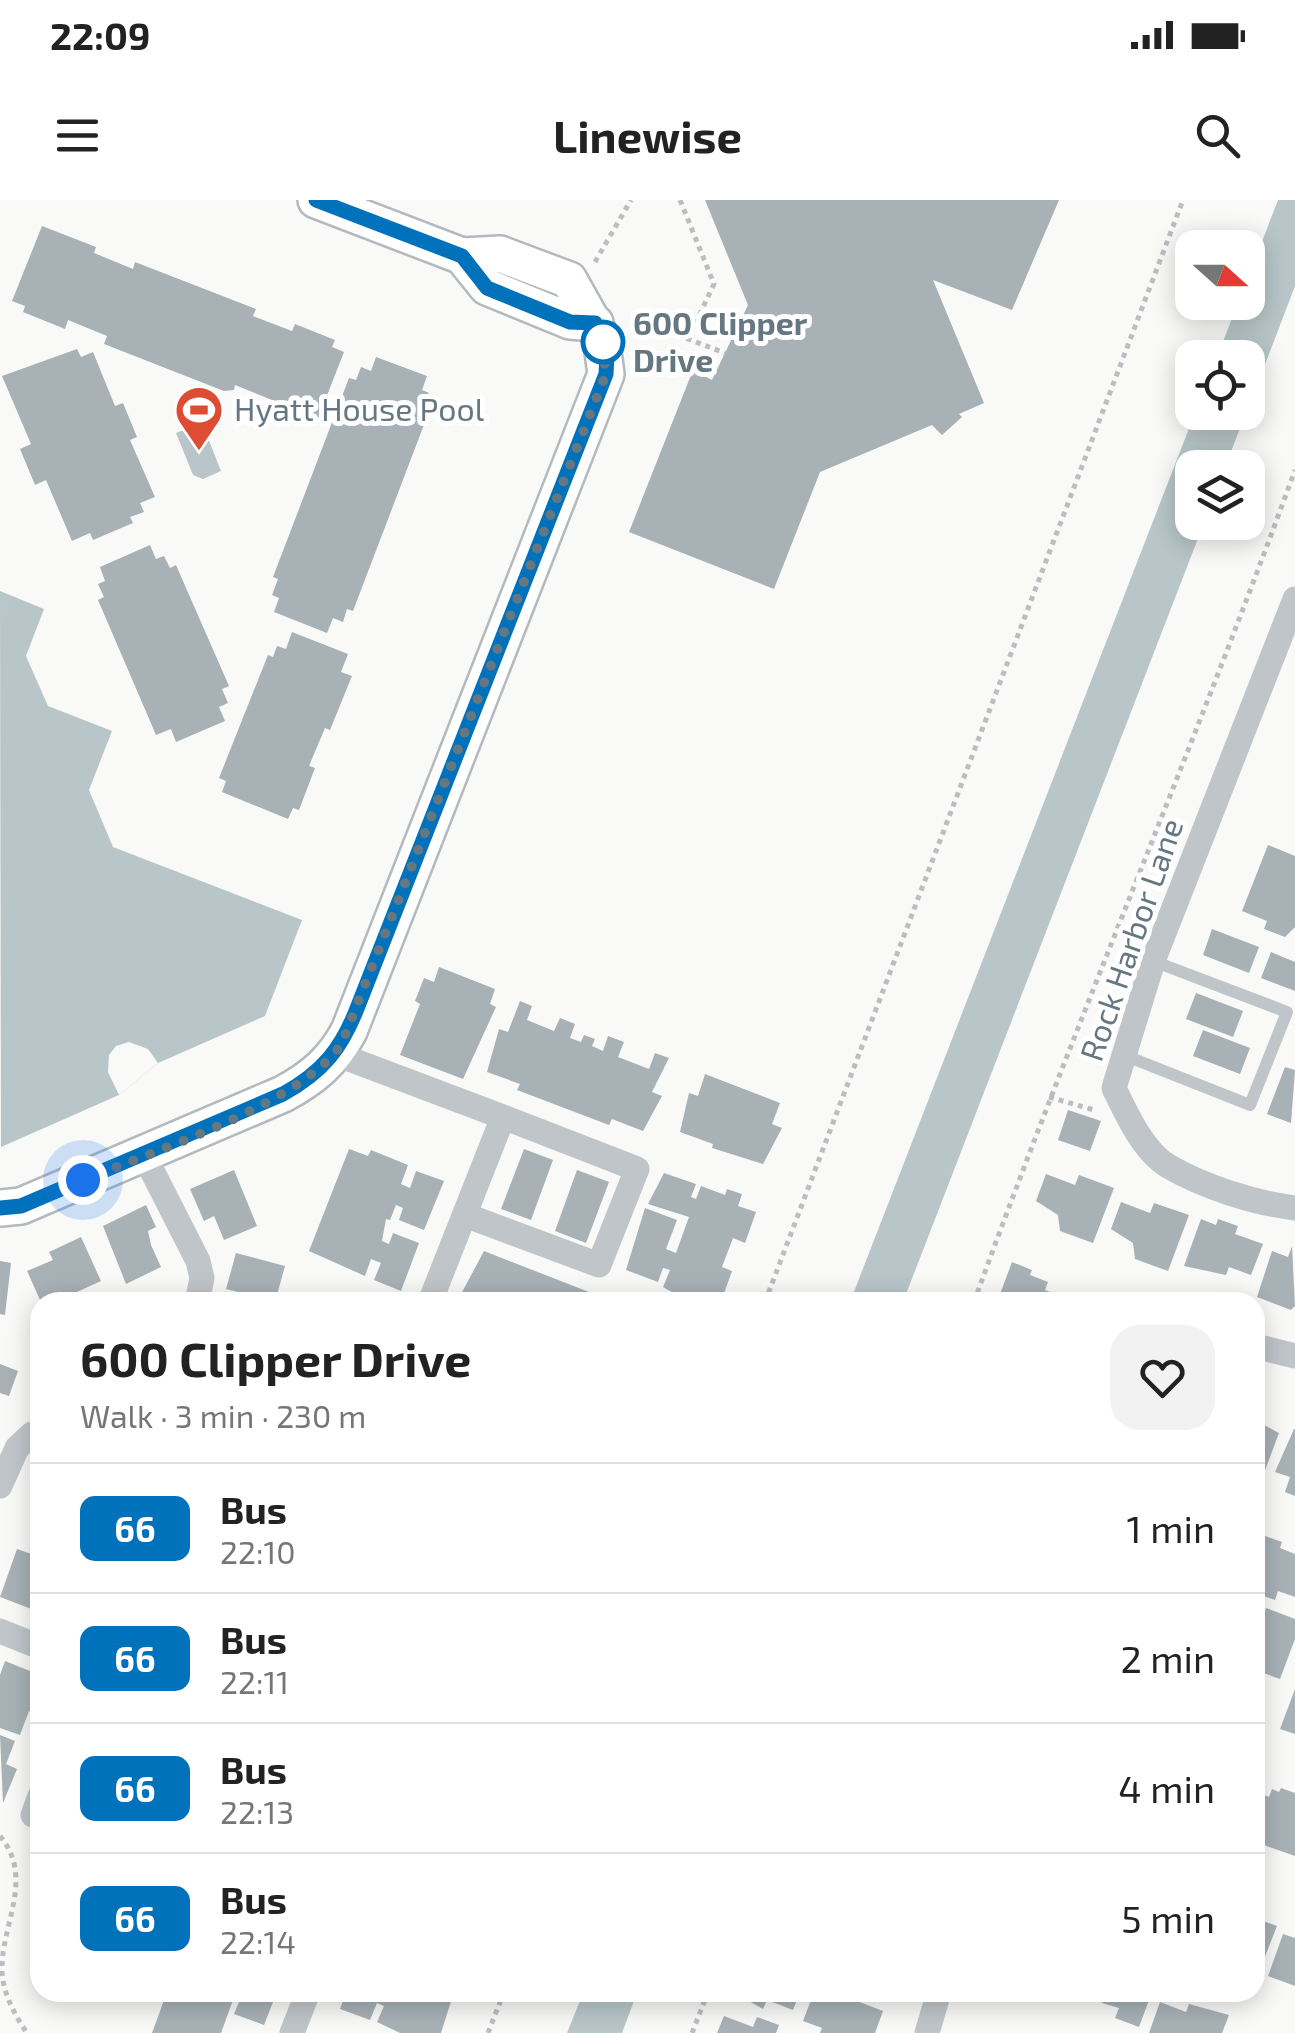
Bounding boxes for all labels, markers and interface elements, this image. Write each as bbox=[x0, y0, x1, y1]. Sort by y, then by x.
text: 22:09 bbox=[50, 12, 150, 58]
icon: menu bbox=[50, 108, 105, 163]
text: Linewise bbox=[553, 108, 742, 162]
icon: search bbox=[1190, 108, 1245, 163]
north arrow bbox=[1175, 230, 1265, 320]
map controls bbox=[1175, 230, 1265, 540]
place label: 600 Clipper Drive bbox=[633, 303, 808, 378]
marker: 600 Clipper Drive bbox=[582, 321, 624, 363]
button: locate bbox=[1175, 340, 1265, 430]
sports icon: Hyatt House Pool bbox=[173, 384, 225, 452]
place label: Hyatt House Pool bbox=[234, 389, 485, 427]
button: layers bbox=[1175, 450, 1265, 540]
street label: Rock Harbor Lane bbox=[1071, 813, 1189, 1066]
your location bbox=[58, 1155, 108, 1205]
button: heart bbox=[1110, 1325, 1215, 1430]
text: 600 Clipper Drive bbox=[80, 1329, 471, 1387]
text: Walk · 3 min · 230 m bbox=[80, 1396, 366, 1434]
text: Bus bbox=[220, 1486, 287, 1532]
text: 1 min bbox=[1127, 1505, 1215, 1551]
text: 66 bbox=[114, 1507, 156, 1549]
text: 22:10 bbox=[220, 1532, 296, 1570]
text: Bus bbox=[220, 1616, 287, 1662]
text: 2 min bbox=[1120, 1635, 1215, 1681]
text: 66 bbox=[114, 1637, 156, 1679]
text: 22:11 bbox=[220, 1662, 289, 1700]
text: Bus bbox=[220, 1746, 287, 1792]
text: 4 min bbox=[1118, 1765, 1215, 1811]
text: 66 bbox=[114, 1767, 156, 1809]
text: 22:13 bbox=[220, 1792, 294, 1830]
text: Bus bbox=[220, 1876, 287, 1922]
text: 5 min bbox=[1121, 1895, 1215, 1941]
text: 66 bbox=[114, 1897, 156, 1939]
text: 22:14 bbox=[220, 1922, 296, 1960]

